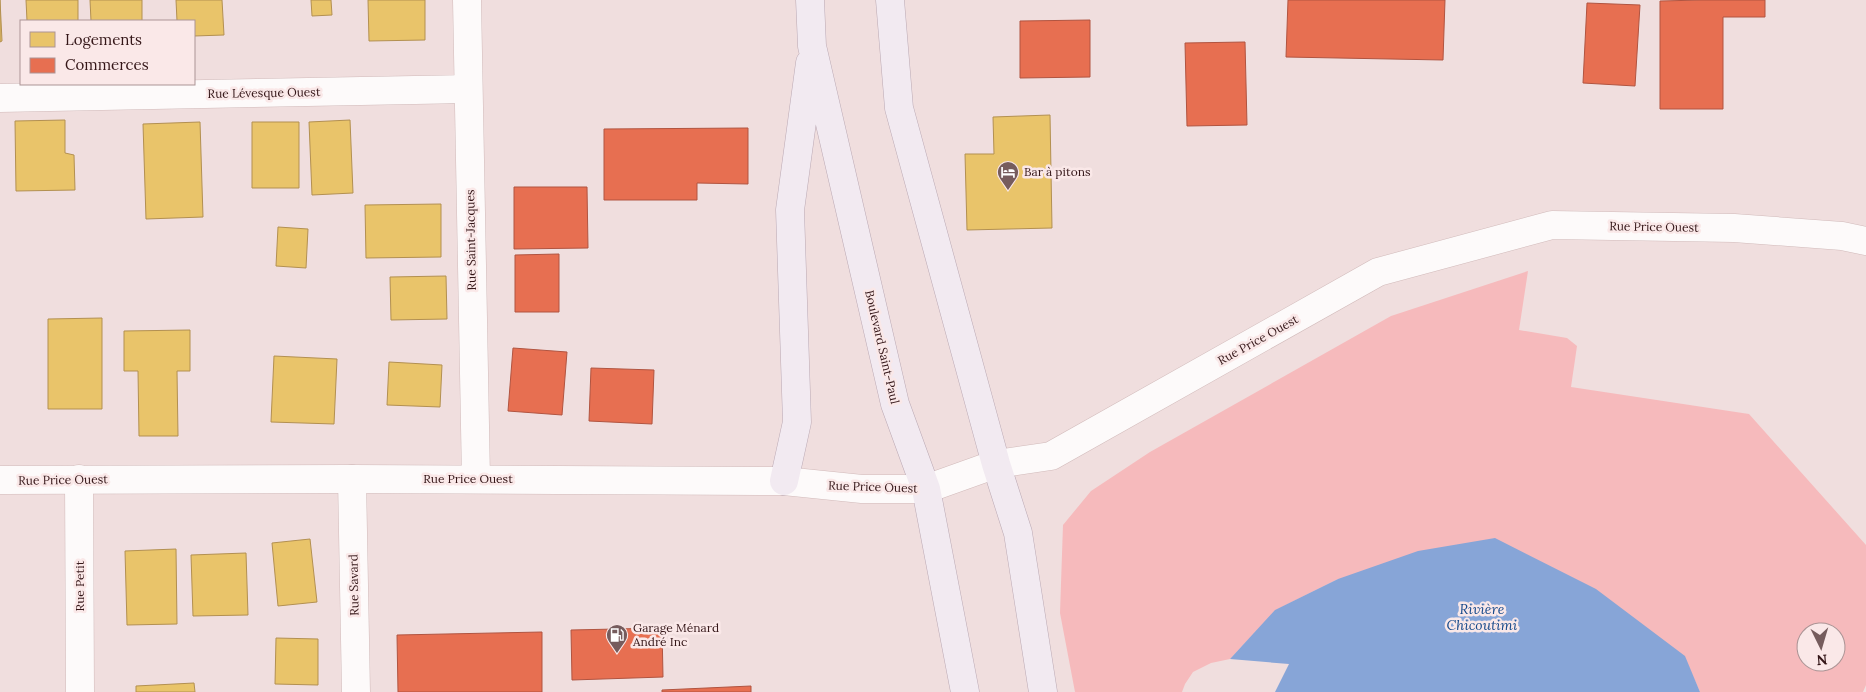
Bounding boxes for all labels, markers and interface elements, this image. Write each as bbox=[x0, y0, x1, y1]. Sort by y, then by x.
legend bbox=[20, 20, 195, 85]
text: Logements bbox=[65, 30, 142, 49]
text: Commerces bbox=[65, 55, 149, 74]
street label: Rue Lévesque Ouest bbox=[207, 84, 321, 101]
hotel icon: Bar à pitons bbox=[996, 160, 1020, 191]
place label: Bar à pitons bbox=[1024, 164, 1091, 179]
street label: Rue Saint-Jacques bbox=[462, 189, 479, 291]
street label: Rue Price Ouest bbox=[1609, 218, 1699, 235]
street label: Boulevard Saint-Paul bbox=[862, 288, 903, 405]
street label: Rue Price Ouest bbox=[1215, 311, 1301, 368]
street label: Rue Price Ouest bbox=[18, 471, 108, 488]
street label: Rue Price Ouest bbox=[423, 471, 513, 486]
street label: Rue Price Ouest bbox=[828, 477, 918, 496]
street label: Rue Savard bbox=[345, 554, 362, 616]
street label: Rue Petit bbox=[72, 560, 87, 611]
water label: Rivière Chicoutimi bbox=[1447, 600, 1518, 634]
place label: Garage Ménard André Inc bbox=[632, 620, 719, 649]
north arrow bbox=[1796, 622, 1846, 672]
fuel station icon: Garage Ménard André Inc bbox=[605, 623, 629, 654]
text: N bbox=[1816, 651, 1828, 669]

